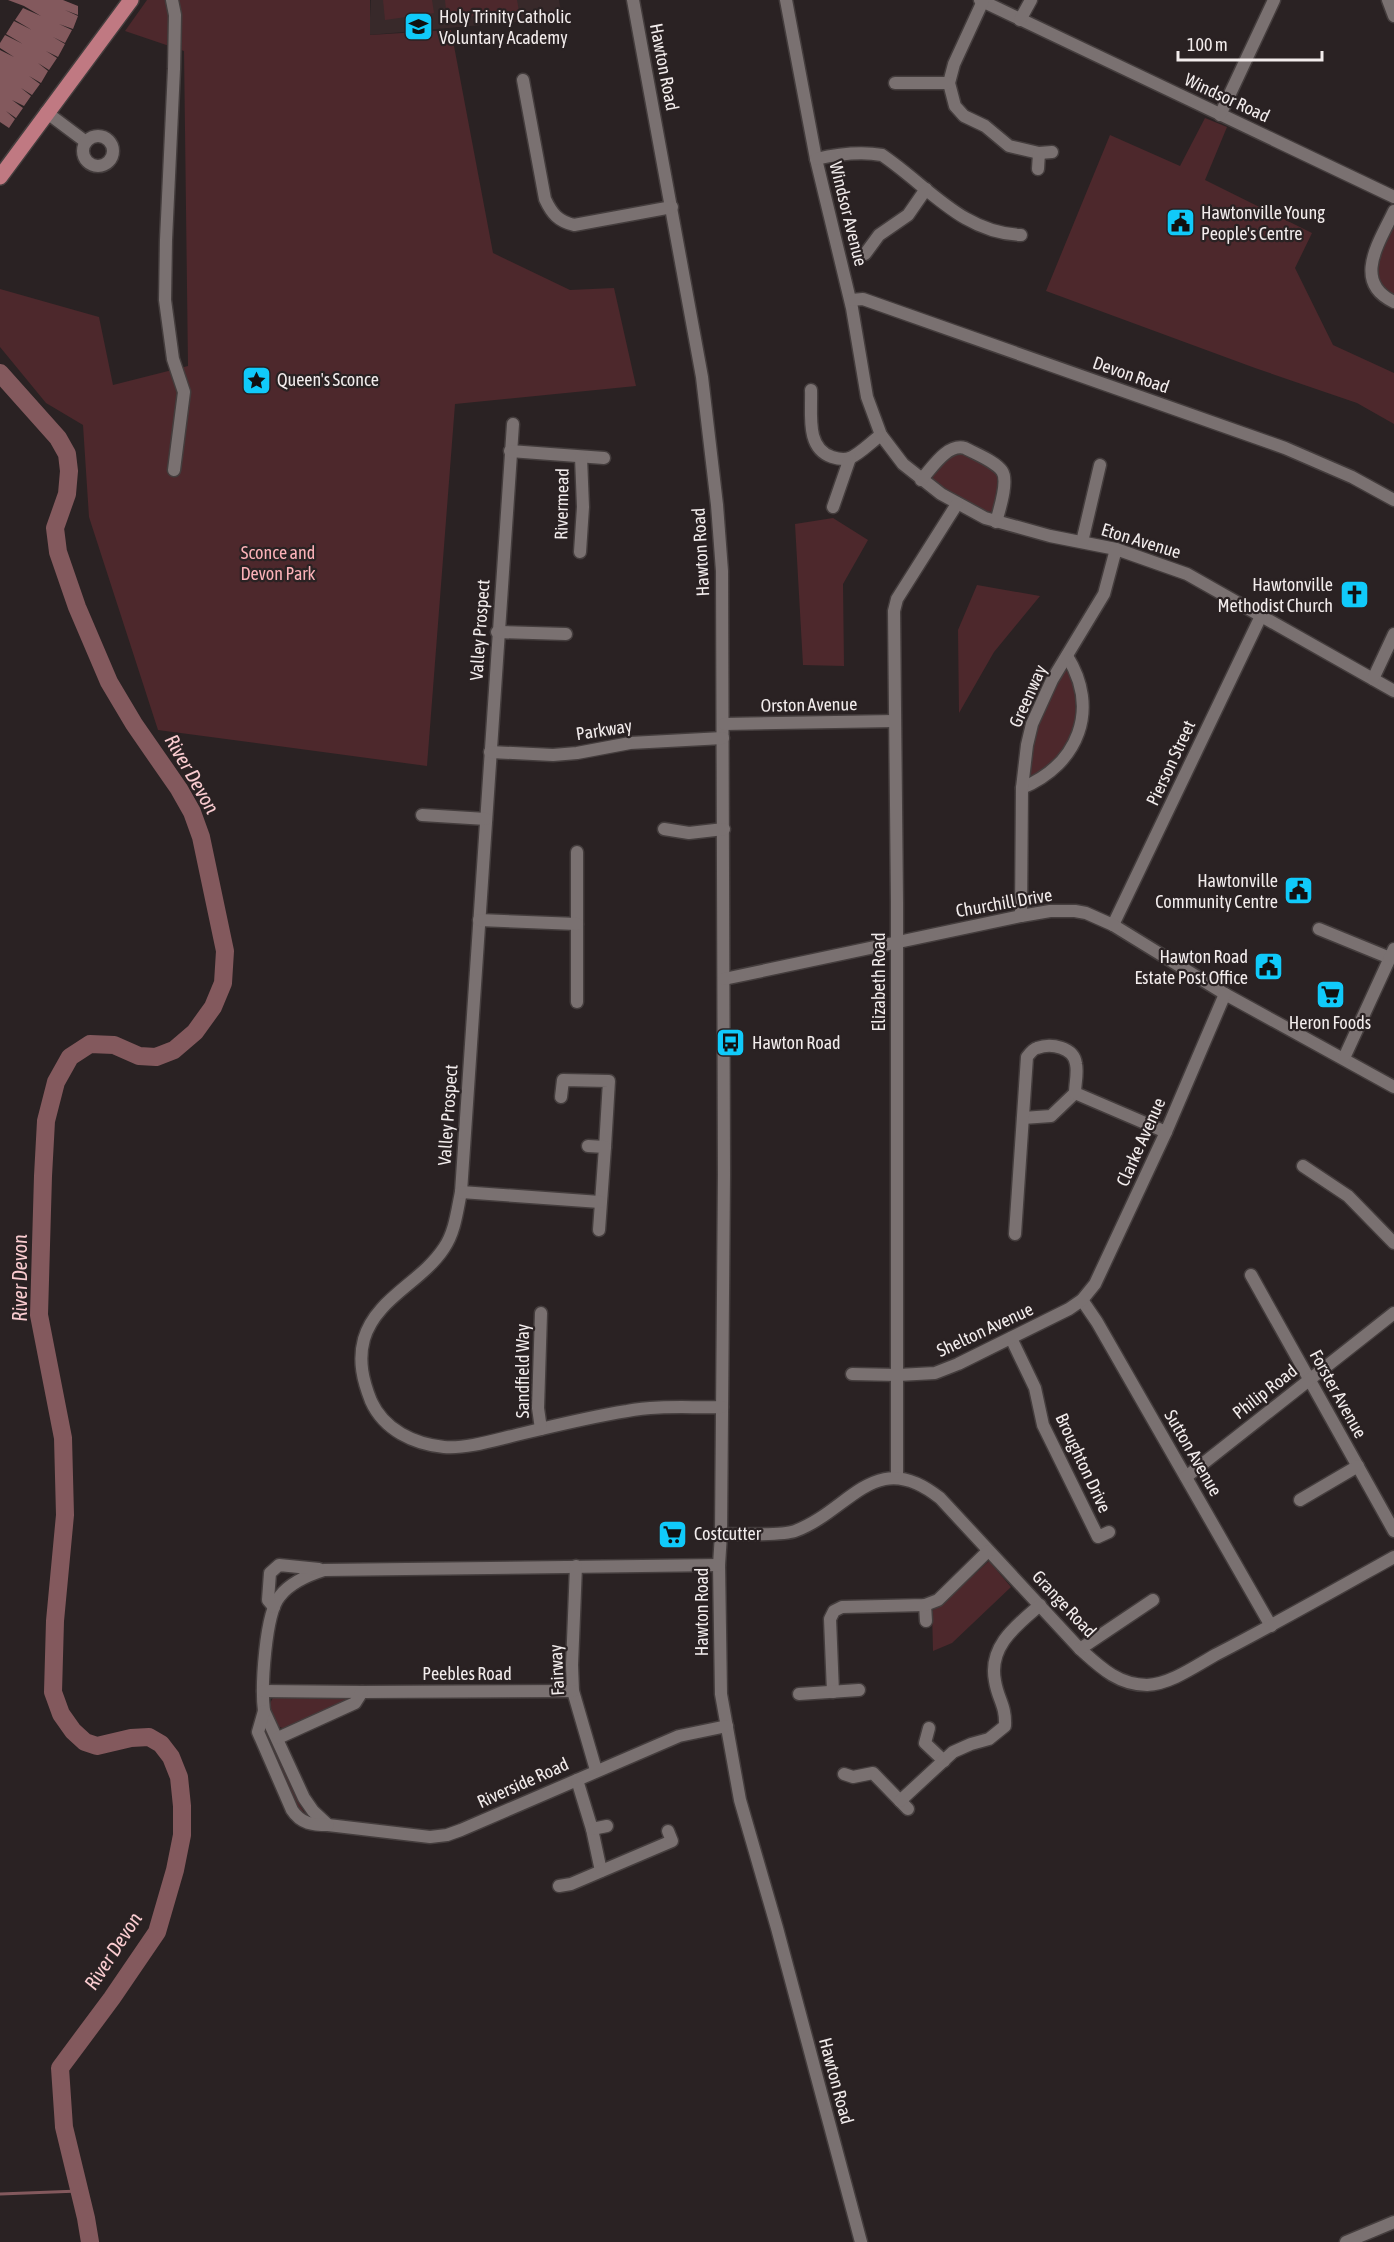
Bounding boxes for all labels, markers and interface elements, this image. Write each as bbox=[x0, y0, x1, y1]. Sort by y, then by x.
place label: Holy Trinity Catholic Voluntary Academy bbox=[439, 6, 571, 48]
school or university icon: Holy Trinity Catholic Voluntary Academy bbox=[402, 11, 434, 43]
street label: Hawton Road bbox=[646, 21, 683, 112]
scale bar bbox=[1178, 24, 1322, 62]
text: 100 m bbox=[1187, 34, 1228, 55]
street label: Windsor Road bbox=[1181, 69, 1273, 126]
street label: Windsor Avenue bbox=[825, 159, 872, 268]
place label: Hawtonville Young People's Centre bbox=[1201, 202, 1325, 244]
public building icon: Hawtonville Young People's Centre bbox=[1164, 207, 1196, 239]
street label: Devon Road bbox=[1090, 352, 1172, 397]
place icon: Queen's Sconce bbox=[240, 364, 272, 396]
place label: Queen's Sconce bbox=[277, 369, 379, 390]
street label: Rivermead bbox=[550, 468, 573, 540]
street label: Hawton Road bbox=[688, 507, 713, 597]
street label: Eton Avenue bbox=[1099, 518, 1183, 563]
park label: Sconce and Devon Park bbox=[240, 542, 316, 584]
place label: Hawtonville Methodist Church bbox=[1217, 574, 1333, 616]
street label: Valley Prospect bbox=[465, 579, 494, 681]
church icon: Hawtonville Methodist Church bbox=[1338, 579, 1370, 611]
street label: Greenway bbox=[1004, 661, 1051, 730]
street label: Orston Avenue bbox=[760, 693, 858, 716]
street label: Parkway bbox=[574, 715, 633, 744]
street label: Pierson Street bbox=[1142, 717, 1199, 809]
water label: River Devon bbox=[161, 730, 224, 818]
place label: Hawtonville Community Centre bbox=[1155, 870, 1278, 912]
public building icon: Hawtonville Community Centre bbox=[1283, 875, 1315, 907]
street label: Churchill Drive bbox=[954, 884, 1054, 921]
street label: Elizabeth Road bbox=[868, 933, 889, 1031]
place label: Hawton Road Estate Post Office bbox=[1134, 946, 1248, 988]
public building icon: Hawton Road Estate Post Office bbox=[1253, 951, 1285, 983]
supermarket icon: Heron Foods bbox=[1314, 978, 1346, 1010]
place label: Heron Foods bbox=[1289, 1012, 1371, 1033]
bus stop icon: Hawton Road bbox=[715, 1027, 747, 1059]
place label: Hawton Road bbox=[752, 1032, 841, 1053]
street label: Valley Prospect bbox=[433, 1064, 462, 1166]
street label: Clarke Avenue bbox=[1112, 1094, 1169, 1189]
water label: River Devon bbox=[8, 1234, 31, 1322]
street label: Shelton Avenue bbox=[933, 1298, 1036, 1361]
street label: Sandfield Way bbox=[512, 1324, 533, 1418]
street label: Forster Avenue bbox=[1306, 1346, 1371, 1442]
street label: Philip Road bbox=[1228, 1360, 1301, 1423]
street label: Sutton Avenue bbox=[1160, 1406, 1227, 1500]
street label: Broughton Drive bbox=[1051, 1410, 1116, 1516]
supermarket icon: Costcutter bbox=[657, 1518, 689, 1550]
place label: Costcutter bbox=[694, 1523, 762, 1544]
street label: Grange Road bbox=[1028, 1566, 1101, 1642]
street label: Hawton Road bbox=[691, 1568, 712, 1656]
street label: Fairway bbox=[545, 1644, 568, 1696]
street label: Peebles Road bbox=[422, 1663, 512, 1684]
street label: Riverside Road bbox=[474, 1753, 572, 1812]
water label: River Devon bbox=[79, 1907, 146, 1994]
street label: Hawton Road bbox=[815, 2035, 858, 2126]

